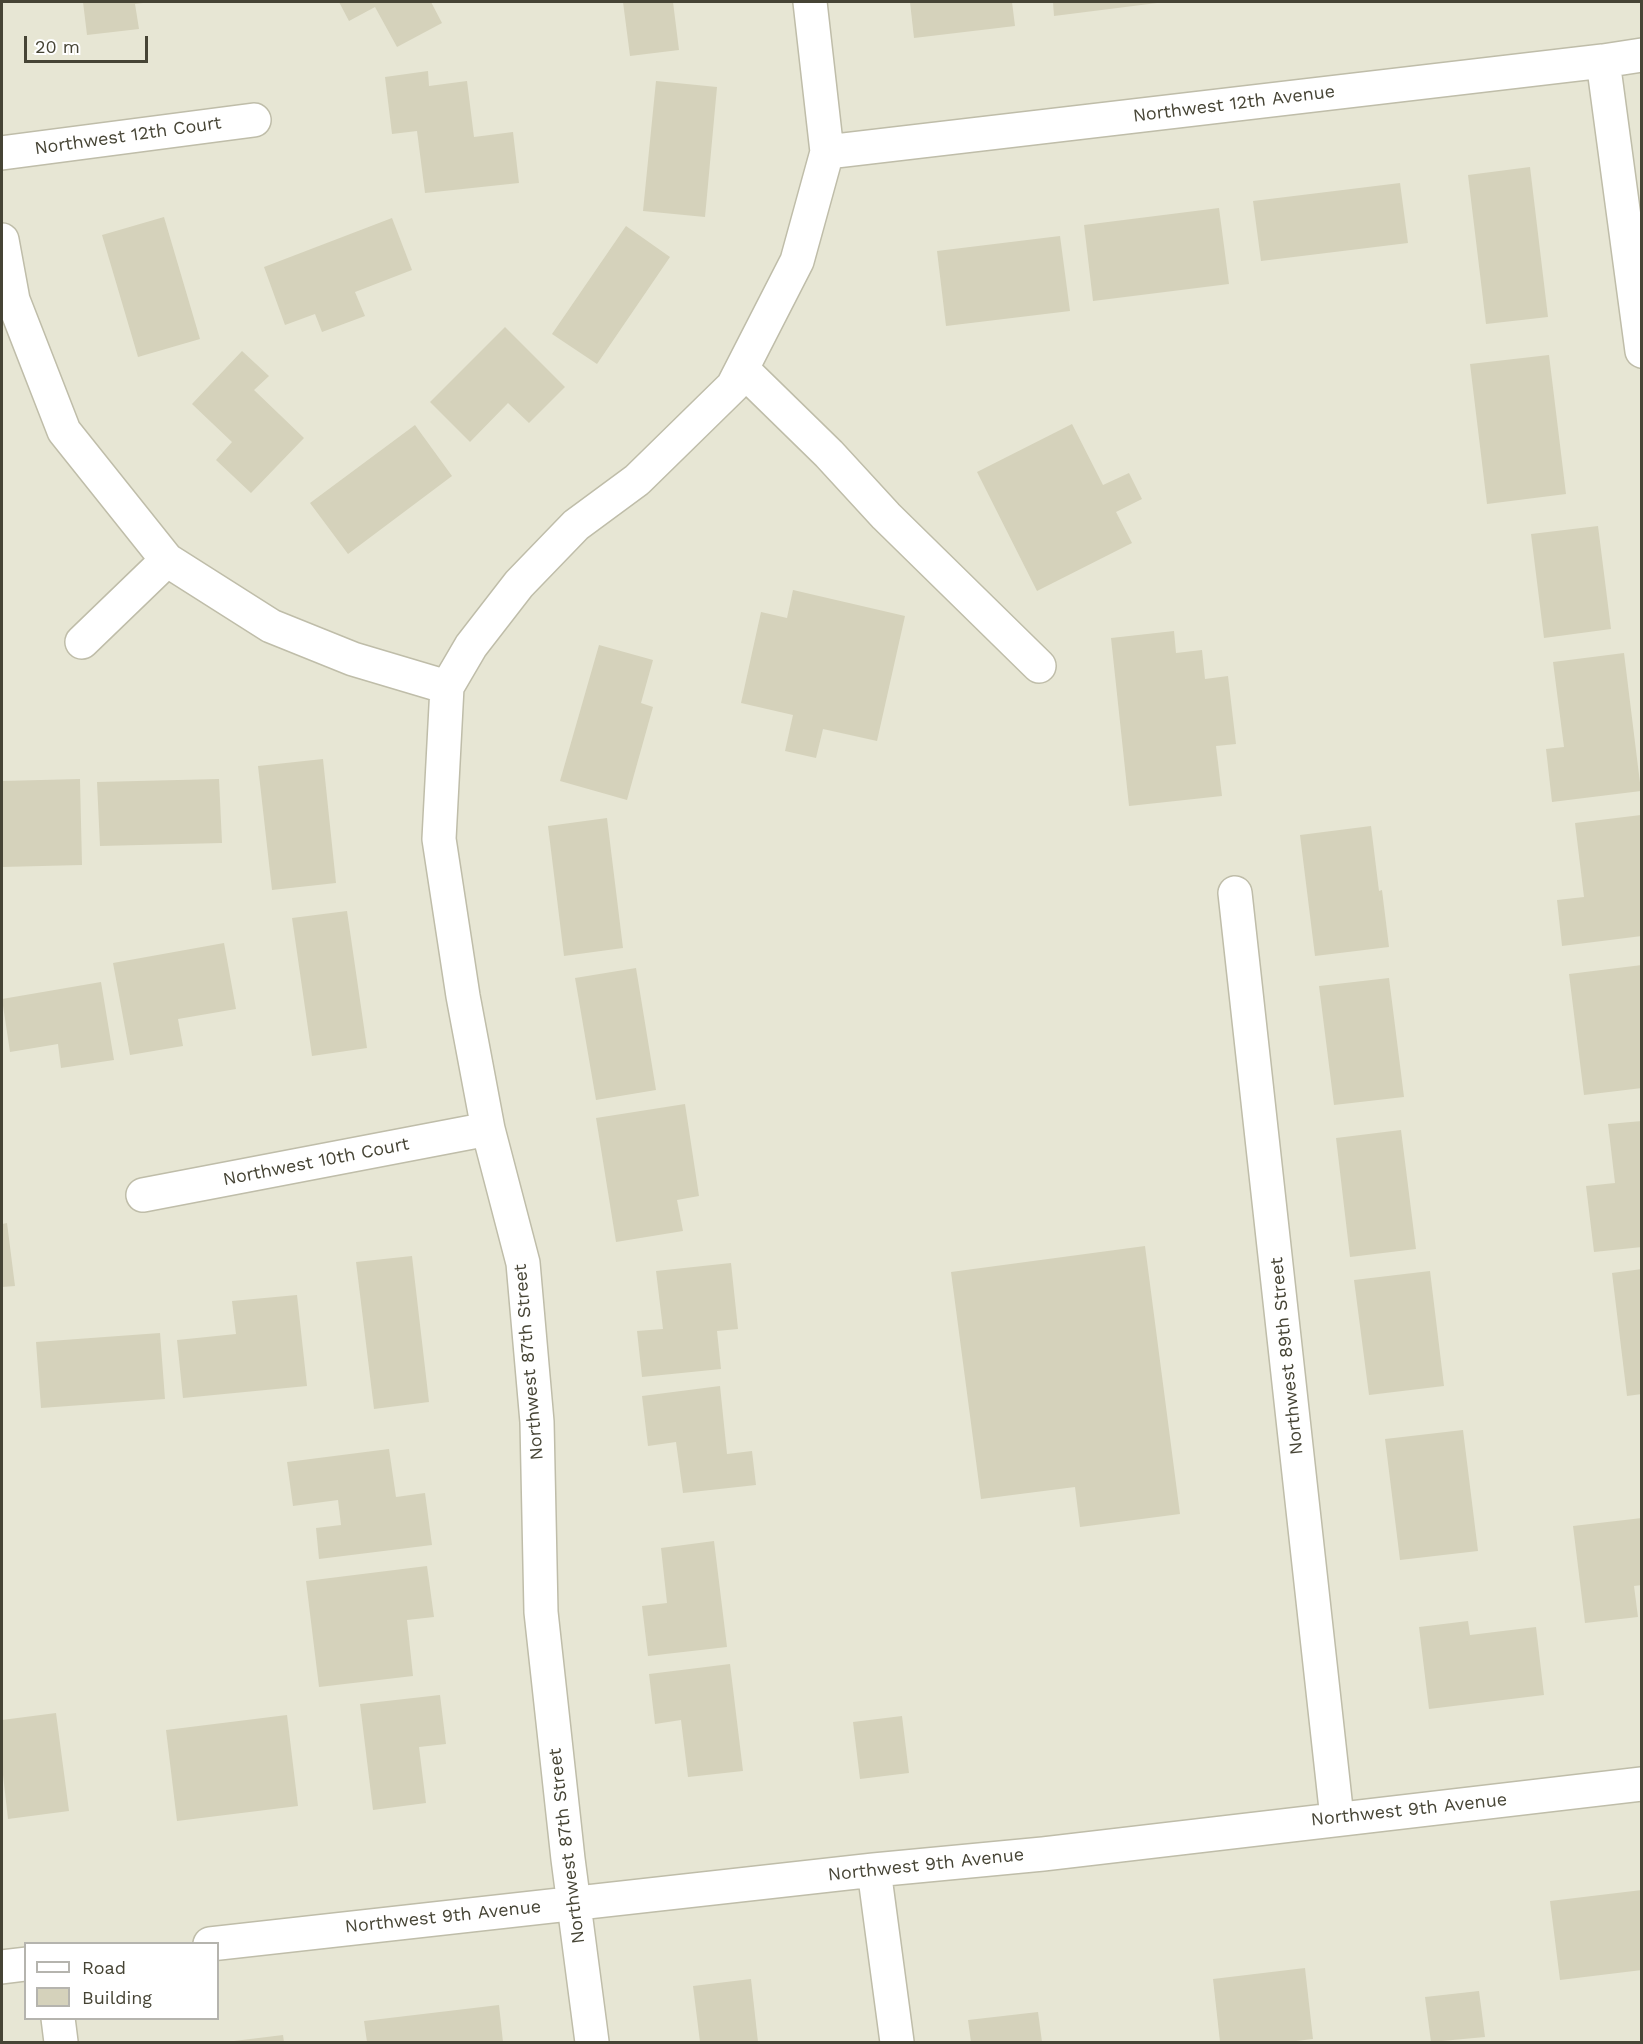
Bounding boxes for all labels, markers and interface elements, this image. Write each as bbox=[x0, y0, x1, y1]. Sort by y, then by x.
scale bar bbox=[27, 24, 152, 62]
text: 20 m bbox=[35, 36, 80, 57]
street label: Northwest 12th Avenue bbox=[1132, 81, 1336, 127]
street label: Northwest 12th Court bbox=[33, 112, 223, 160]
street label: Northwest 10th Court bbox=[221, 1133, 411, 1191]
street label: Northwest 89th Street bbox=[1266, 1256, 1308, 1456]
street label: Northwest 87th Street bbox=[510, 1263, 548, 1461]
street label: Northwest 87th Street bbox=[544, 1747, 590, 1945]
street label: Northwest 9th Avenue bbox=[1310, 1789, 1508, 1831]
street label: Northwest 9th Avenue bbox=[827, 1844, 1025, 1886]
street label: Northwest 9th Avenue bbox=[344, 1896, 542, 1938]
legend bbox=[24, 1942, 219, 2020]
text: Road bbox=[82, 1957, 126, 1978]
text: Building bbox=[82, 1987, 152, 2008]

